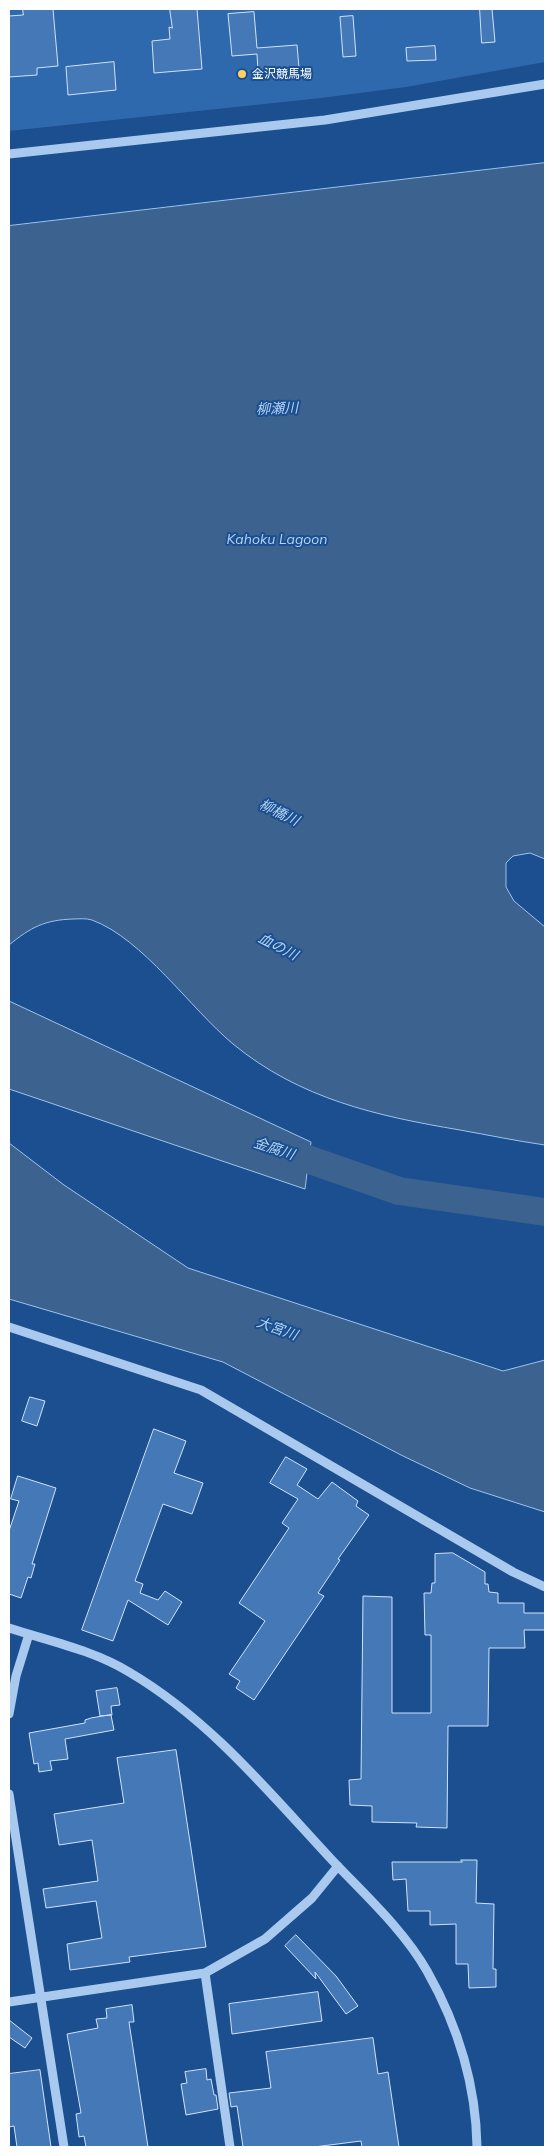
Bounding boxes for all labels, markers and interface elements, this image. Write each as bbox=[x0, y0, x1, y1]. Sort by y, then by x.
place label: 金沢競馬場 bbox=[252, 67, 312, 81]
marker: 金沢競馬場 bbox=[236, 68, 248, 80]
water label: 柳瀬川 bbox=[256, 400, 298, 418]
water label: Kahoku Lagoon bbox=[226, 532, 328, 548]
water label: 柳橋川 bbox=[256, 796, 302, 830]
water label: 血の川 bbox=[255, 930, 301, 964]
water label: 金腐川 bbox=[251, 1135, 297, 1163]
water label: 大宮川 bbox=[254, 1314, 300, 1344]

